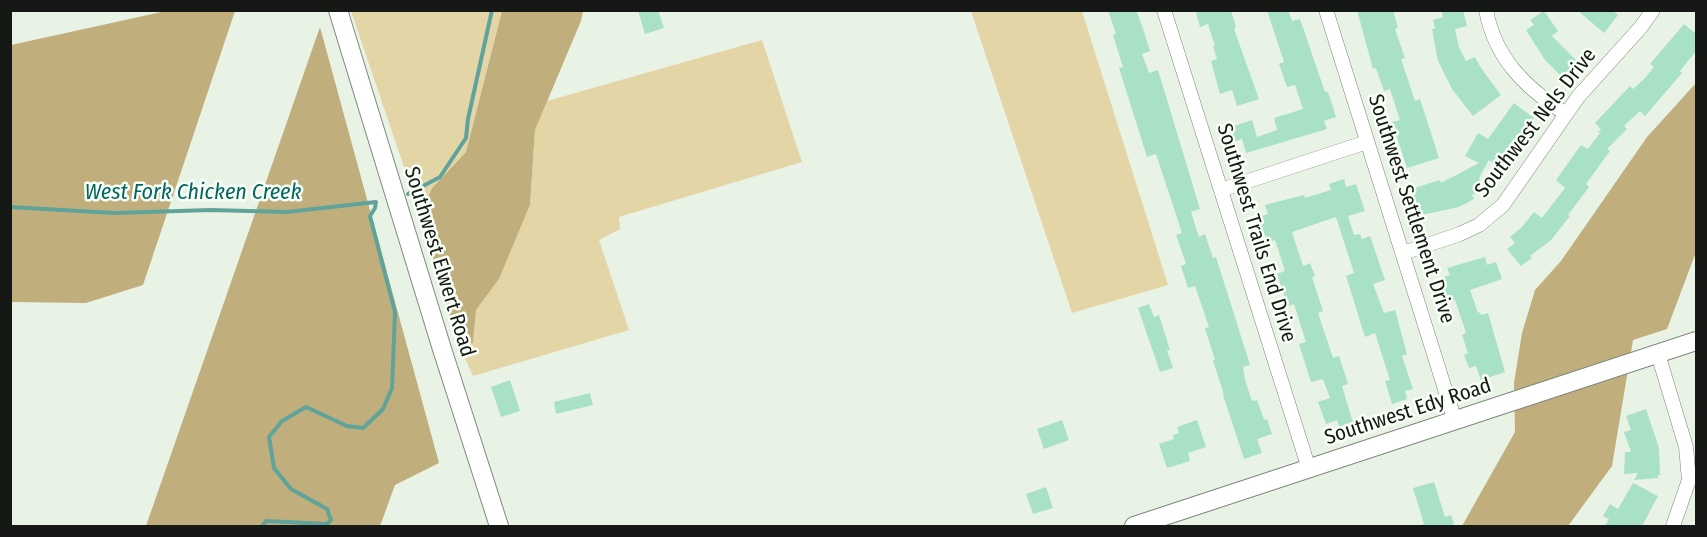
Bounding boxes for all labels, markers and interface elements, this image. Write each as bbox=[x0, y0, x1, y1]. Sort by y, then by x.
street label: Southwest Nels Drive bbox=[1470, 43, 1602, 203]
street label: Southwest Settlement Drive bbox=[1362, 91, 1460, 327]
street label: Southwest Trails End Drive bbox=[1211, 121, 1301, 345]
street label: Southwest Elwert Road bbox=[398, 164, 480, 360]
water label: West Fork Chicken Creek bbox=[85, 180, 301, 206]
street label: Southwest Edy Road bbox=[1321, 373, 1495, 451]

